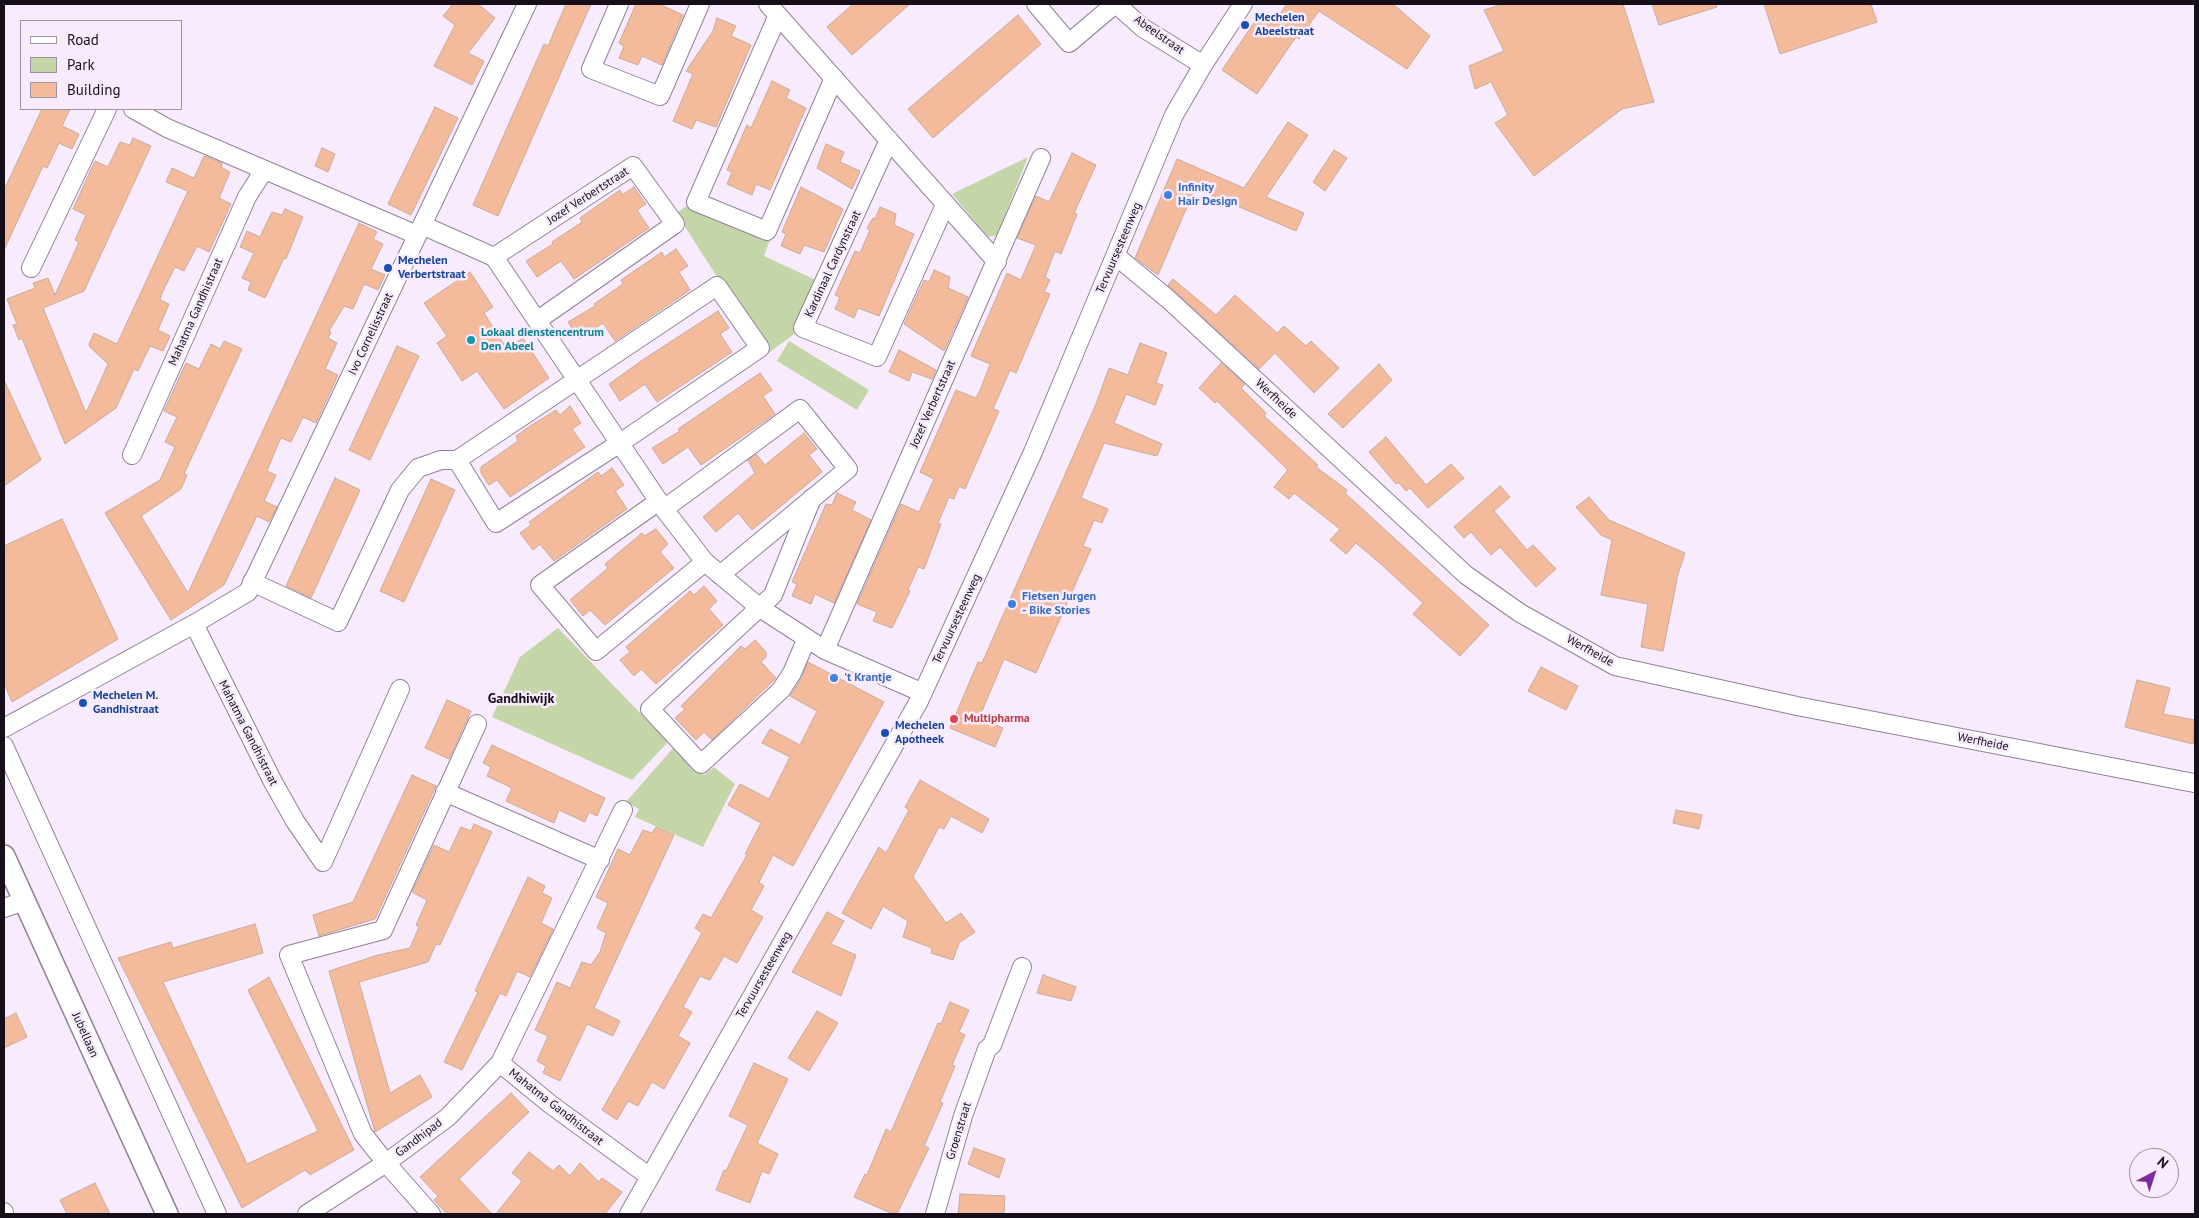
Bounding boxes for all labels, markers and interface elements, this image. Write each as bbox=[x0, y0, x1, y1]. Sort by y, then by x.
place label: Mechelen Abeelstraat bbox=[1255, 11, 1314, 39]
street label: Abeelstraat bbox=[1131, 12, 1187, 58]
marker: Mechelen Abeelstraat bbox=[1239, 19, 1251, 31]
legend bbox=[20, 20, 182, 110]
text: Road bbox=[67, 30, 99, 49]
text: Park bbox=[67, 55, 95, 74]
text: Building bbox=[67, 80, 121, 99]
street label: Jozef Verbertstraat bbox=[544, 164, 632, 228]
place label: Infinity Hair Design bbox=[1178, 181, 1237, 209]
marker: Infinity Hair Design bbox=[1162, 189, 1174, 201]
street label: Tervuursesteenweg bbox=[1093, 200, 1145, 296]
street label: Kardinaal Cardynstraat bbox=[802, 208, 864, 320]
place label: Mechelen Verbertstraat bbox=[398, 254, 465, 282]
street label: Mahatma Gandhistraat bbox=[166, 256, 226, 368]
marker: Mechelen Verbertstraat bbox=[382, 262, 394, 274]
street label: Ivo Cornelisstraat bbox=[346, 290, 396, 378]
place label: Lokaal dienstencentrum Den Abeel bbox=[481, 326, 604, 354]
marker: Lokaal dienstencentrum Den Abeel bbox=[465, 334, 477, 346]
street label: Jozef Verbertstraat bbox=[907, 358, 959, 450]
street label: Werfheide bbox=[1252, 376, 1300, 422]
street label: Tervuursesteenweg bbox=[930, 572, 984, 666]
place label: Fietsen Jurgen - Bike Stories bbox=[1022, 590, 1096, 618]
marker: Fietsen Jurgen - Bike Stories bbox=[1006, 598, 1018, 610]
street label: Werfheide bbox=[1564, 632, 1616, 670]
place label: 't Krantje bbox=[844, 671, 892, 685]
marker: 't Krantje bbox=[828, 672, 840, 684]
street label: Mahatma Gandhistraat bbox=[215, 678, 281, 788]
place label: Mechelen M. Gandhistraat bbox=[93, 689, 159, 717]
district label: Gandhiwijk bbox=[488, 691, 554, 707]
marker: Mechelen M. Gandhistraat bbox=[77, 697, 89, 709]
place label: Multipharma bbox=[964, 712, 1030, 726]
marker: Multipharma bbox=[948, 713, 960, 725]
place label: Mechelen Apotheek bbox=[895, 719, 945, 747]
marker: Mechelen Apotheek bbox=[879, 727, 891, 739]
street label: Werfheide bbox=[1956, 730, 2010, 754]
street label: Tervuursesteenweg bbox=[733, 929, 795, 1021]
street label: Jubellaan bbox=[69, 1010, 101, 1060]
street label: Mahatma Gandhistraat bbox=[506, 1066, 606, 1148]
street label: Groenstraat bbox=[943, 1100, 975, 1162]
street label: Gandhipad bbox=[393, 1116, 445, 1160]
north arrow bbox=[2129, 1148, 2179, 1198]
text: N bbox=[2154, 1152, 2172, 1172]

